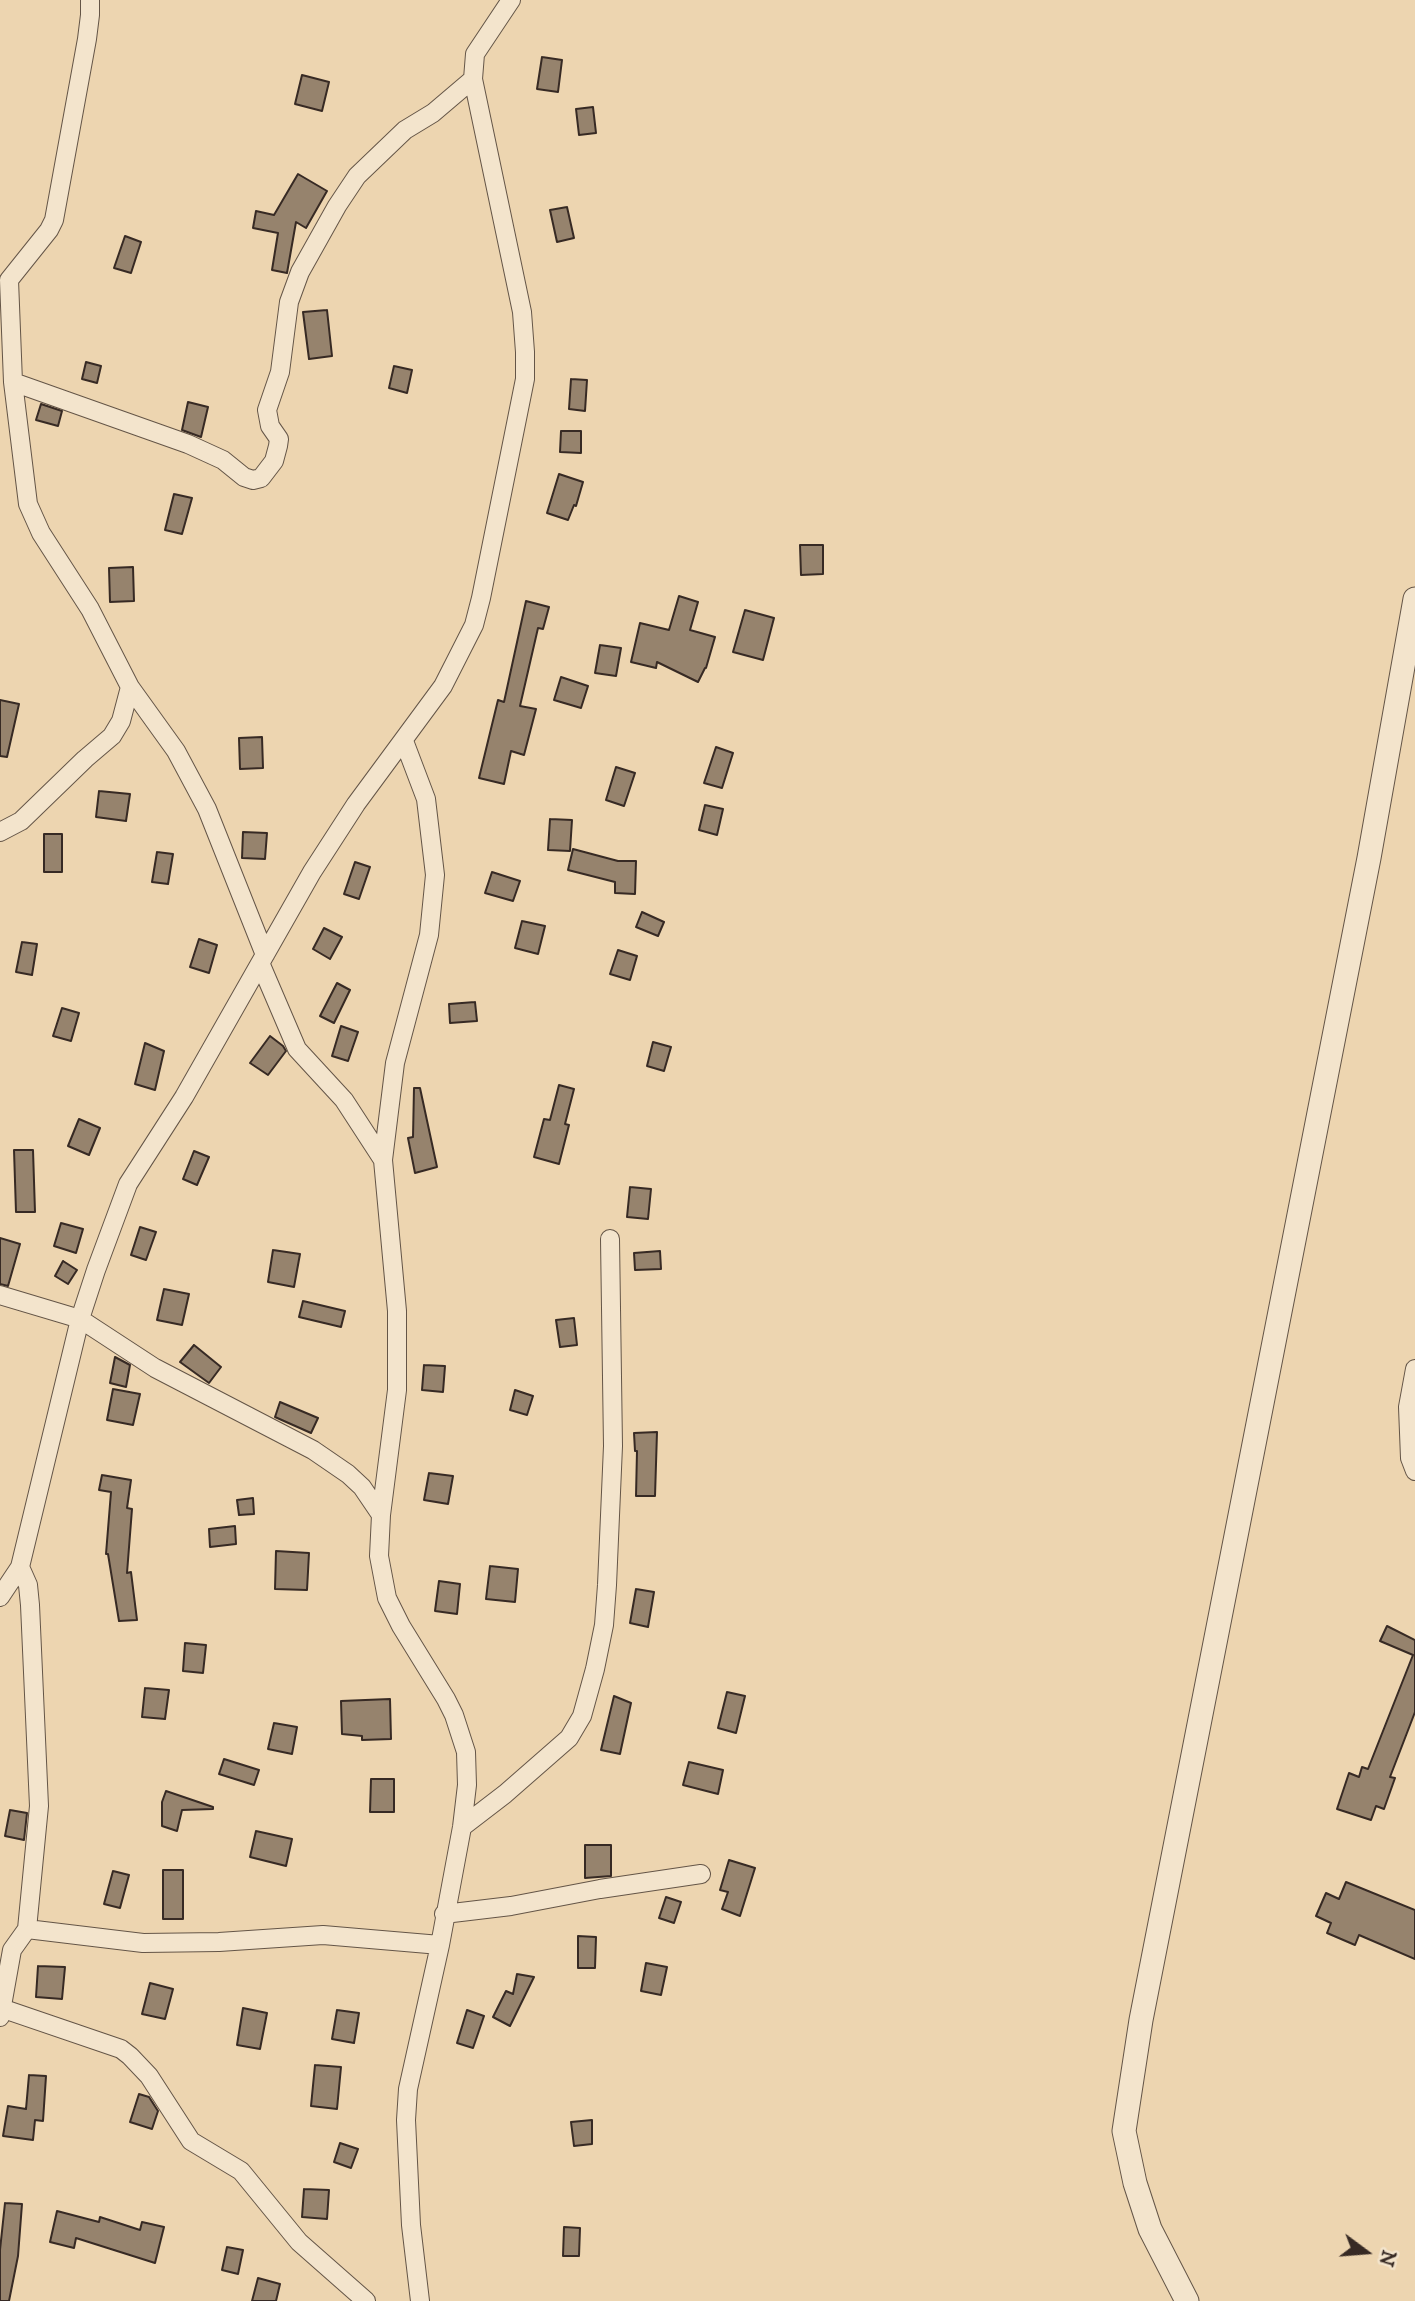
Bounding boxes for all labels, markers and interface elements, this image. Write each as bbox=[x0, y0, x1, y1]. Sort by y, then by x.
north arrow bbox=[1331, 2217, 1401, 2287]
text: N bbox=[1373, 2247, 1400, 2269]

